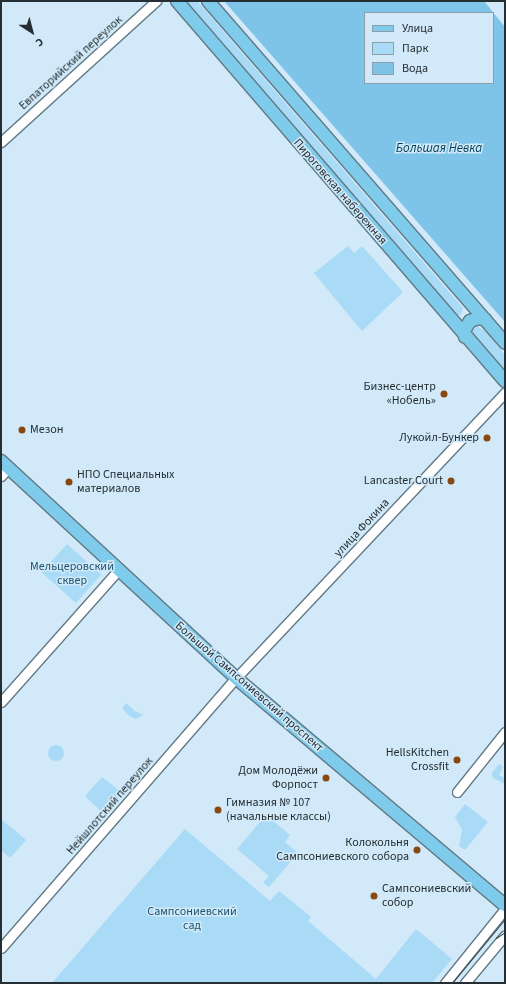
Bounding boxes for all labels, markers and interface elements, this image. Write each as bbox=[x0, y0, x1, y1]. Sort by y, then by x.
north arrow bbox=[12, 12, 52, 52]
legend bbox=[364, 12, 494, 84]
street label: Евпаторийский переулок bbox=[16, 13, 126, 113]
text: Улица bbox=[402, 20, 433, 37]
text: С bbox=[32, 34, 46, 50]
text: Парк bbox=[402, 40, 428, 57]
text: Вода bbox=[402, 60, 428, 77]
street label: Пироговская набережная bbox=[290, 136, 390, 248]
water label: Большая Невка bbox=[396, 140, 482, 156]
place label: Бизнес-центр «Нобель» bbox=[364, 380, 436, 408]
marker: Бизнес-центр «Нобель» bbox=[439, 389, 449, 399]
place label: Мезон bbox=[30, 423, 63, 437]
marker: Мезон bbox=[17, 425, 27, 435]
place label: Лукойл-Бункер bbox=[399, 431, 479, 445]
marker: Лукойл-Бункер bbox=[482, 433, 492, 443]
place label: НПО Специальных материалов bbox=[77, 468, 174, 496]
place label: Lancaster Court bbox=[364, 474, 443, 488]
marker: Lancaster Court bbox=[446, 476, 456, 486]
marker: НПО Специальных материалов bbox=[64, 477, 74, 487]
street label: улица Фокина bbox=[331, 496, 393, 560]
park label: Мельцеровский сквер bbox=[30, 560, 114, 588]
street label: Большой Сампсониевский проспект bbox=[172, 619, 326, 755]
place label: HellsKitchen Crossfit bbox=[386, 746, 449, 774]
street label: Нейшлотский переулок bbox=[64, 754, 156, 858]
marker: HellsKitchen Crossfit bbox=[452, 755, 462, 765]
place label: Дом Молодёжи Форпост bbox=[238, 764, 318, 792]
marker: Дом Молодёжи Форпост bbox=[321, 773, 331, 783]
place label: Гимназия № 107 (начальные классы) bbox=[226, 796, 331, 824]
marker: Гимназия № 107 (начальные классы) bbox=[213, 805, 223, 815]
place label: Колокольня Сампсониевского собора bbox=[276, 836, 409, 864]
marker: Колокольня Сампсониевского собора bbox=[412, 845, 422, 855]
place label: Сампсониевский собор bbox=[382, 882, 471, 910]
marker: Сампсониевский собор bbox=[369, 891, 379, 901]
park label: Сампсониевский сад bbox=[147, 905, 237, 933]

